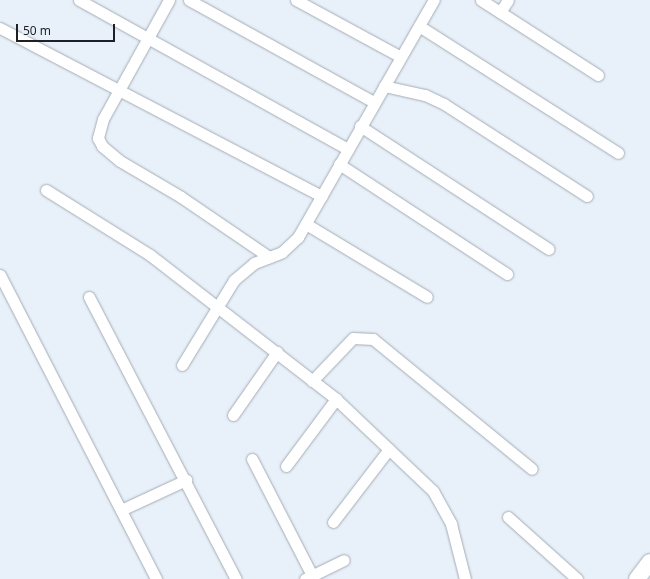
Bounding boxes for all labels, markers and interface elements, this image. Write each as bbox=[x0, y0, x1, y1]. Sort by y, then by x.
scale bar bbox=[18, 16, 117, 42]
text: 50 m bbox=[23, 22, 51, 39]

